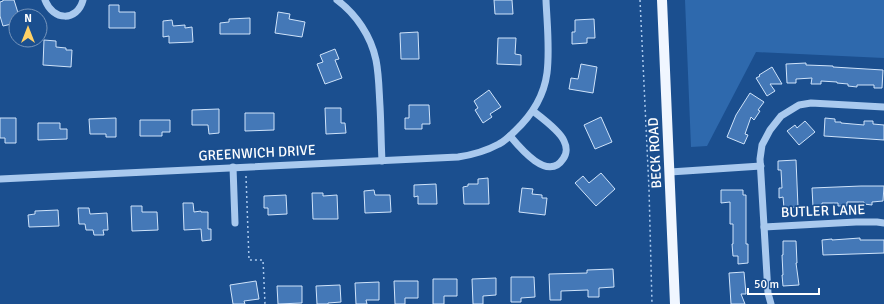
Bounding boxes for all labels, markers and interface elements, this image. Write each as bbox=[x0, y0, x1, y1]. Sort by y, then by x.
north arrow bbox=[8, 8, 48, 48]
text: N bbox=[24, 12, 32, 25]
street label: BECK ROAD bbox=[645, 117, 665, 189]
street label: GREENWICH DRIVE bbox=[198, 141, 316, 165]
street label: BUTLER LANE bbox=[780, 201, 866, 221]
scale bar bbox=[748, 270, 819, 296]
text: 50 m bbox=[754, 277, 779, 292]

